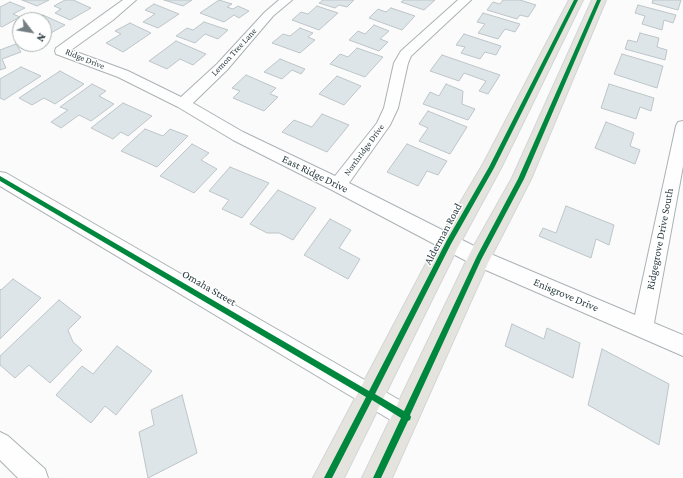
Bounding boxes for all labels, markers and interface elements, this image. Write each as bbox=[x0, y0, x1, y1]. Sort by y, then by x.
north arrow bbox=[12, 12, 52, 52]
street label: Lemon Tree Lane bbox=[209, 26, 259, 78]
text: N bbox=[34, 31, 49, 44]
street label: Ridge Drive bbox=[64, 46, 106, 72]
street label: Northridge Drive bbox=[342, 122, 386, 178]
street label: East Ridge Drive bbox=[280, 152, 350, 196]
street label: Ridgegrove Drive South bbox=[644, 187, 676, 291]
street label: Alderman Road bbox=[421, 201, 465, 267]
street label: Omaha Street bbox=[180, 267, 238, 309]
street label: Enisgrove Drive bbox=[532, 275, 600, 315]

